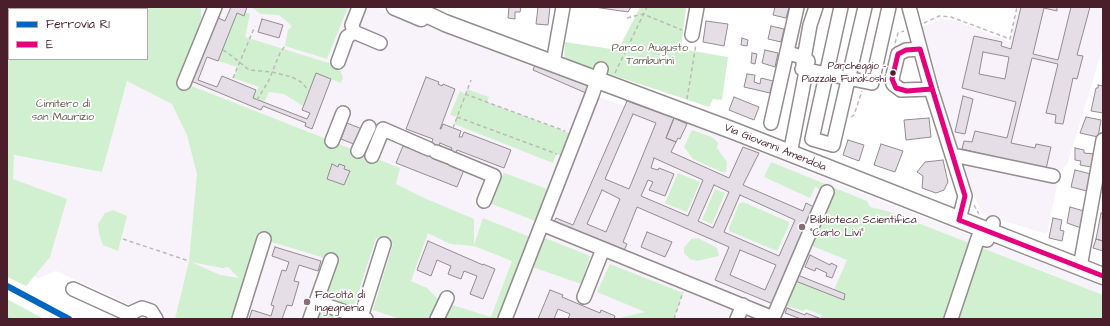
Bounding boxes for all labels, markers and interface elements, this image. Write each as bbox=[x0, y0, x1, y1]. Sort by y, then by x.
legend bbox=[8, 8, 148, 60]
text: Ferrovia R1 bbox=[46, 16, 110, 33]
text: E bbox=[46, 36, 53, 53]
park label: Parco Augusto Tamburini bbox=[612, 42, 688, 68]
place label: Parcheggio - Piazzale Funakoshi bbox=[802, 61, 886, 84]
marker: Parcheggio - Piazzale Funakoshi bbox=[888, 68, 898, 78]
park label: Cimitero di san Maurizio bbox=[32, 98, 94, 124]
street label: Via Giovanni Amendola bbox=[722, 122, 828, 174]
place label: Biblioteca Scientifica "Carlo Livi" bbox=[810, 214, 917, 240]
marker: Biblioteca Scientifica "Carlo Livi" bbox=[797, 222, 807, 232]
place label: Facoltà di Ingegneria bbox=[315, 289, 365, 315]
marker: Facoltà di Ingegneria bbox=[302, 297, 312, 307]

